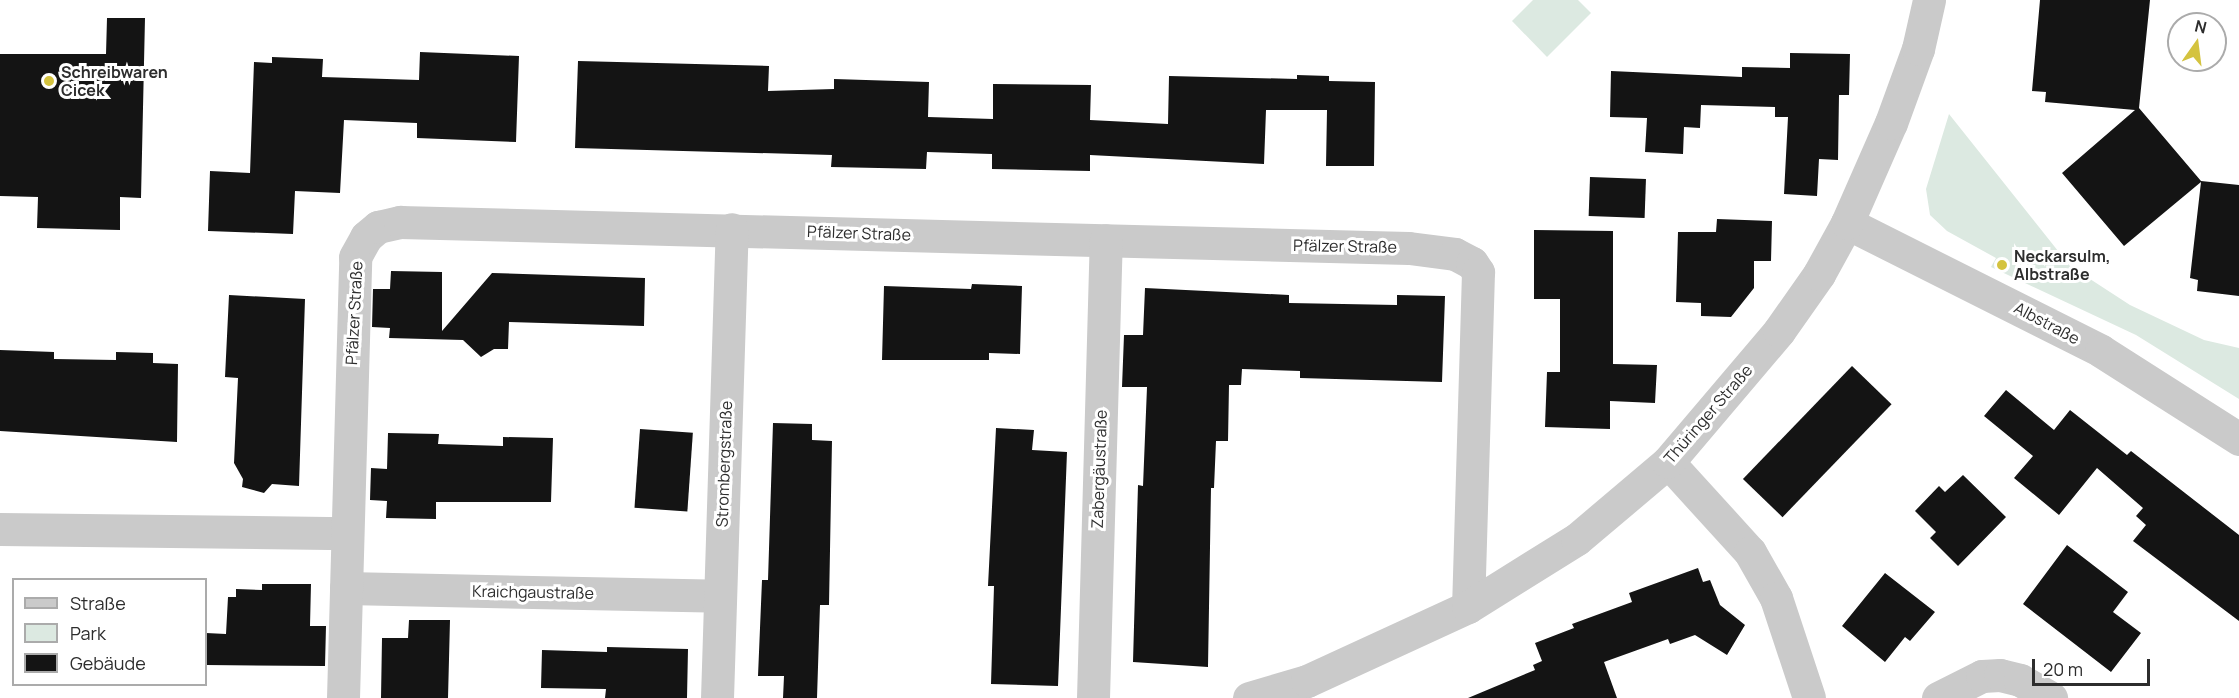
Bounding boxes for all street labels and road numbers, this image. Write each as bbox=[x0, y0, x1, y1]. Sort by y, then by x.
street label: Pfälzer Straße bbox=[807, 222, 911, 244]
street label: Pfälzer Straße bbox=[1293, 235, 1397, 257]
street label: Pfälzer Straße bbox=[342, 261, 366, 365]
street label: Albstraße bbox=[2011, 298, 2083, 348]
street label: Thüringer Straße bbox=[1660, 361, 1756, 467]
street label: Strombergstraße bbox=[712, 400, 736, 528]
street label: Zabergäustraße bbox=[1087, 409, 1111, 529]
street label: Kraichgaustraße bbox=[472, 581, 594, 603]

